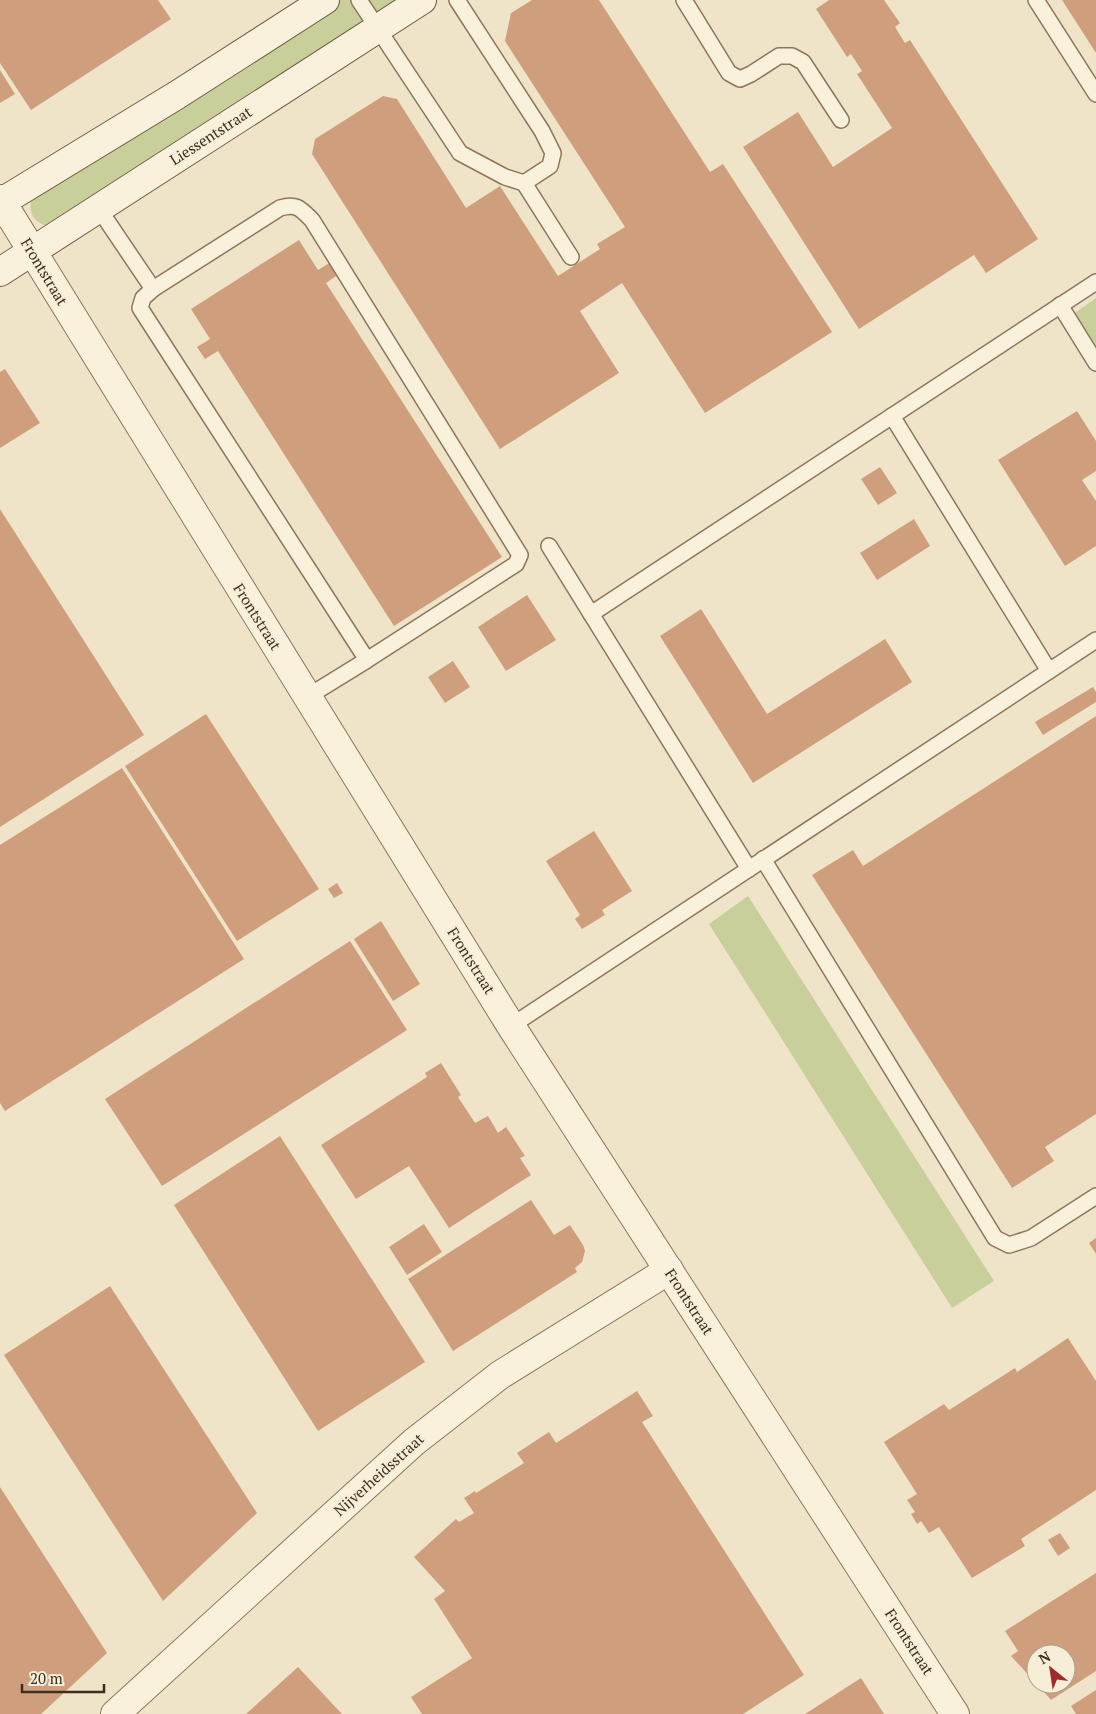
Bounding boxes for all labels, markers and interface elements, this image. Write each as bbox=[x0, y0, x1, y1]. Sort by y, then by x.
street label: Liessentstraat bbox=[166, 101, 256, 169]
street label: Frontstraat bbox=[17, 234, 73, 309]
street label: Frontstraat bbox=[229, 579, 286, 654]
street label: Frontstraat bbox=[443, 923, 500, 998]
street label: Frontstraat bbox=[661, 1264, 719, 1339]
street label: Nijverheidsstraat bbox=[329, 1428, 428, 1520]
street label: Frontstraat bbox=[881, 1604, 939, 1679]
north arrow bbox=[1026, 1644, 1076, 1694]
text: N bbox=[1035, 1646, 1054, 1668]
scale bar bbox=[22, 1662, 105, 1694]
text: 20 m bbox=[30, 1668, 63, 1688]

